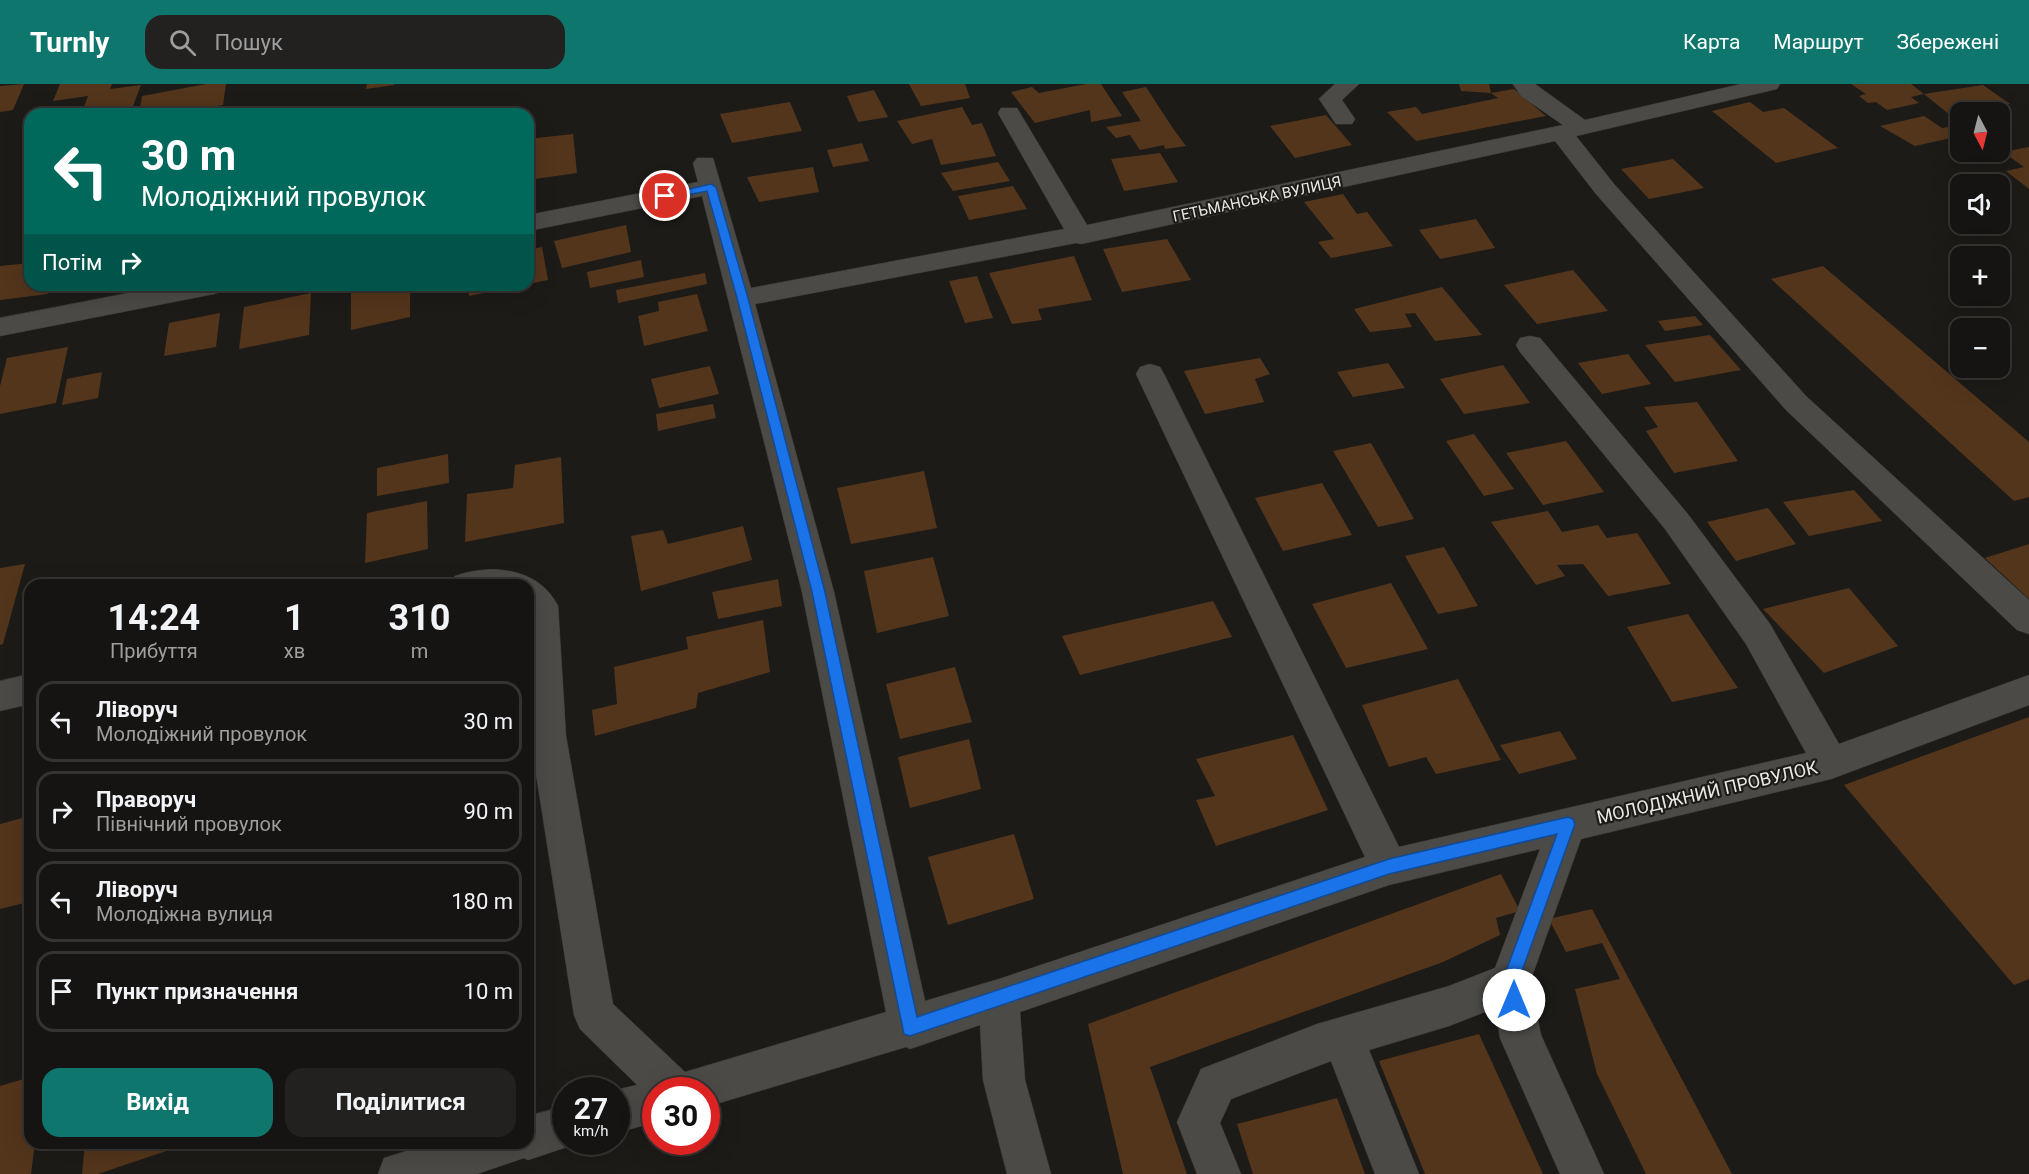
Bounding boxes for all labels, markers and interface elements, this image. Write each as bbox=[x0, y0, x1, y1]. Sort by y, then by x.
search box bbox=[145, 15, 565, 69]
text: Turnly bbox=[30, 26, 109, 59]
icon: search bbox=[166, 26, 199, 59]
text: Пошук bbox=[214, 30, 283, 55]
text: Карта bbox=[1683, 30, 1740, 54]
text: Маршрут bbox=[1773, 30, 1864, 54]
text: Збережені bbox=[1897, 30, 1999, 54]
north arrow bbox=[1950, 102, 2010, 162]
map controls bbox=[1950, 102, 2010, 378]
text: 30 m bbox=[141, 131, 236, 180]
icon: left bbox=[42, 132, 120, 210]
pin bbox=[639, 170, 690, 221]
street label: ГЕТЬМАНСЬКА ВУЛИЦЯ bbox=[1171, 172, 1343, 226]
button: sound bbox=[1950, 174, 2010, 234]
icon: arrive bbox=[648, 179, 681, 212]
text: Молодіжний провулок bbox=[141, 181, 426, 213]
icon: right bbox=[114, 246, 147, 279]
button: + bbox=[1950, 246, 2010, 306]
text: Потім bbox=[42, 250, 102, 275]
button: − bbox=[1950, 318, 2010, 378]
text: 14:24 bbox=[107, 597, 200, 639]
text: 1 bbox=[284, 597, 305, 639]
text: 310 bbox=[389, 597, 451, 639]
text: Прибуття bbox=[110, 639, 198, 663]
text: хв bbox=[284, 639, 305, 663]
text: m bbox=[411, 639, 428, 663]
text: Ліворуч bbox=[96, 697, 178, 722]
icon: left bbox=[45, 705, 78, 738]
text: 30 m bbox=[464, 709, 513, 734]
text: Молодіжний провулок bbox=[96, 722, 307, 746]
street label: МОЛОДІЖНИЙ ПРОВУЛОК bbox=[1595, 756, 1820, 828]
text: Праворуч bbox=[96, 787, 196, 812]
icon: right bbox=[45, 795, 78, 828]
text: 90 m bbox=[464, 799, 513, 824]
text: Північний провулок bbox=[96, 812, 282, 836]
text: Ліворуч bbox=[96, 877, 178, 902]
icon: left bbox=[45, 885, 78, 918]
text: 180 m bbox=[451, 889, 513, 914]
text: Молодіжна вулиця bbox=[96, 902, 273, 926]
position arrow bbox=[1482, 968, 1546, 1032]
icon: arrive bbox=[45, 975, 78, 1008]
text: Пункт призначення bbox=[96, 979, 298, 1004]
text: 10 m bbox=[464, 979, 513, 1004]
button: Вихід bbox=[42, 1068, 273, 1137]
button: Поділитися bbox=[285, 1068, 516, 1137]
speed limit sign: 30 bbox=[642, 1077, 720, 1155]
text: 27 bbox=[574, 1091, 608, 1126]
text: km/h bbox=[573, 1122, 609, 1140]

